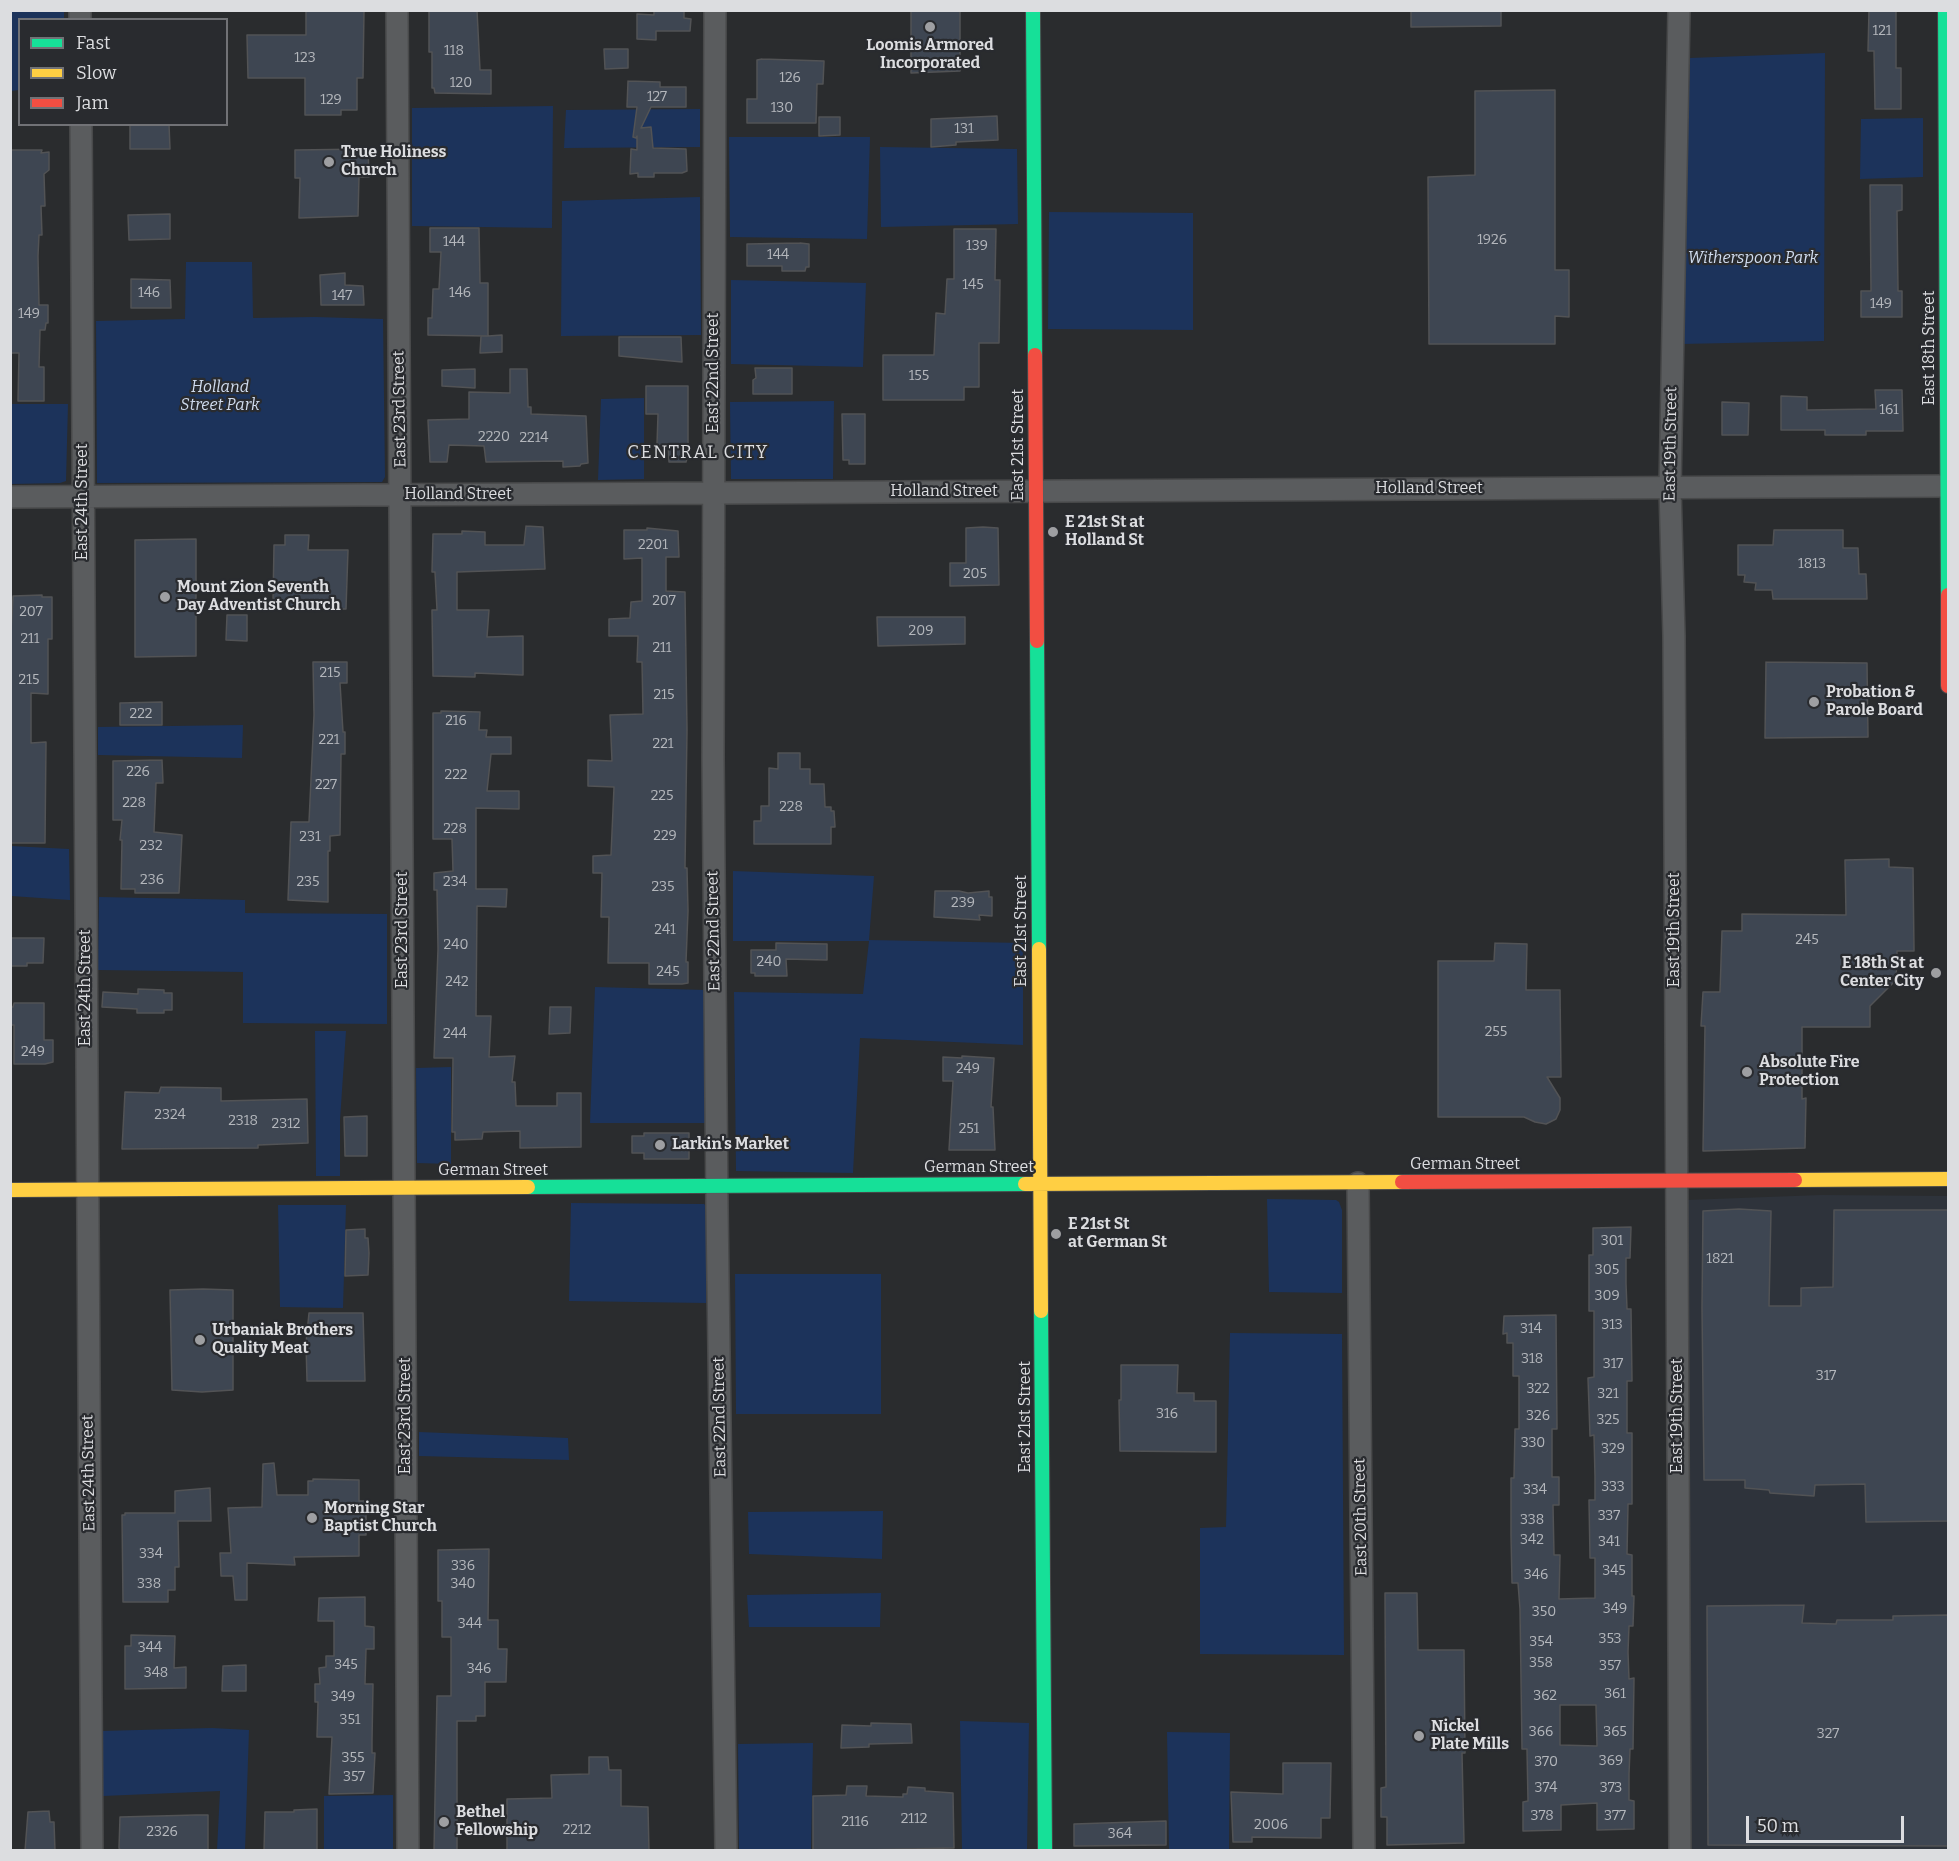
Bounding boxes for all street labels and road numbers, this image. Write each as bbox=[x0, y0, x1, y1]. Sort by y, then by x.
street label: East 18th Street bbox=[1920, 291, 1940, 405]
street label: East 22nd Street bbox=[704, 313, 724, 433]
street label: East 23rd Street bbox=[389, 350, 411, 468]
street label: East 19th Street bbox=[1660, 386, 1682, 502]
street label: East 21st Street bbox=[1009, 389, 1029, 501]
street label: East 24th Street bbox=[73, 443, 93, 561]
street label: Holland Street bbox=[1375, 479, 1483, 499]
street label: Holland Street bbox=[890, 482, 998, 502]
street label: Holland Street bbox=[404, 485, 512, 505]
street label: East 23rd Street bbox=[393, 871, 413, 989]
street label: East 22nd Street bbox=[703, 871, 725, 991]
street label: East 19th Street bbox=[1665, 873, 1685, 987]
street label: East 21st Street bbox=[1012, 875, 1032, 987]
street label: East 24th Street bbox=[76, 929, 96, 1047]
street label: German Street bbox=[1410, 1155, 1520, 1175]
street label: German Street bbox=[924, 1158, 1034, 1178]
street label: German Street bbox=[438, 1161, 548, 1181]
street label: East 23rd Street bbox=[396, 1357, 416, 1475]
street label: East 22nd Street bbox=[709, 1357, 731, 1477]
street label: East 19th Street bbox=[1668, 1359, 1688, 1473]
street label: East 21st Street bbox=[1016, 1361, 1036, 1473]
street label: East 24th Street bbox=[78, 1414, 100, 1532]
street label: East 20th Street bbox=[1350, 1458, 1372, 1576]

